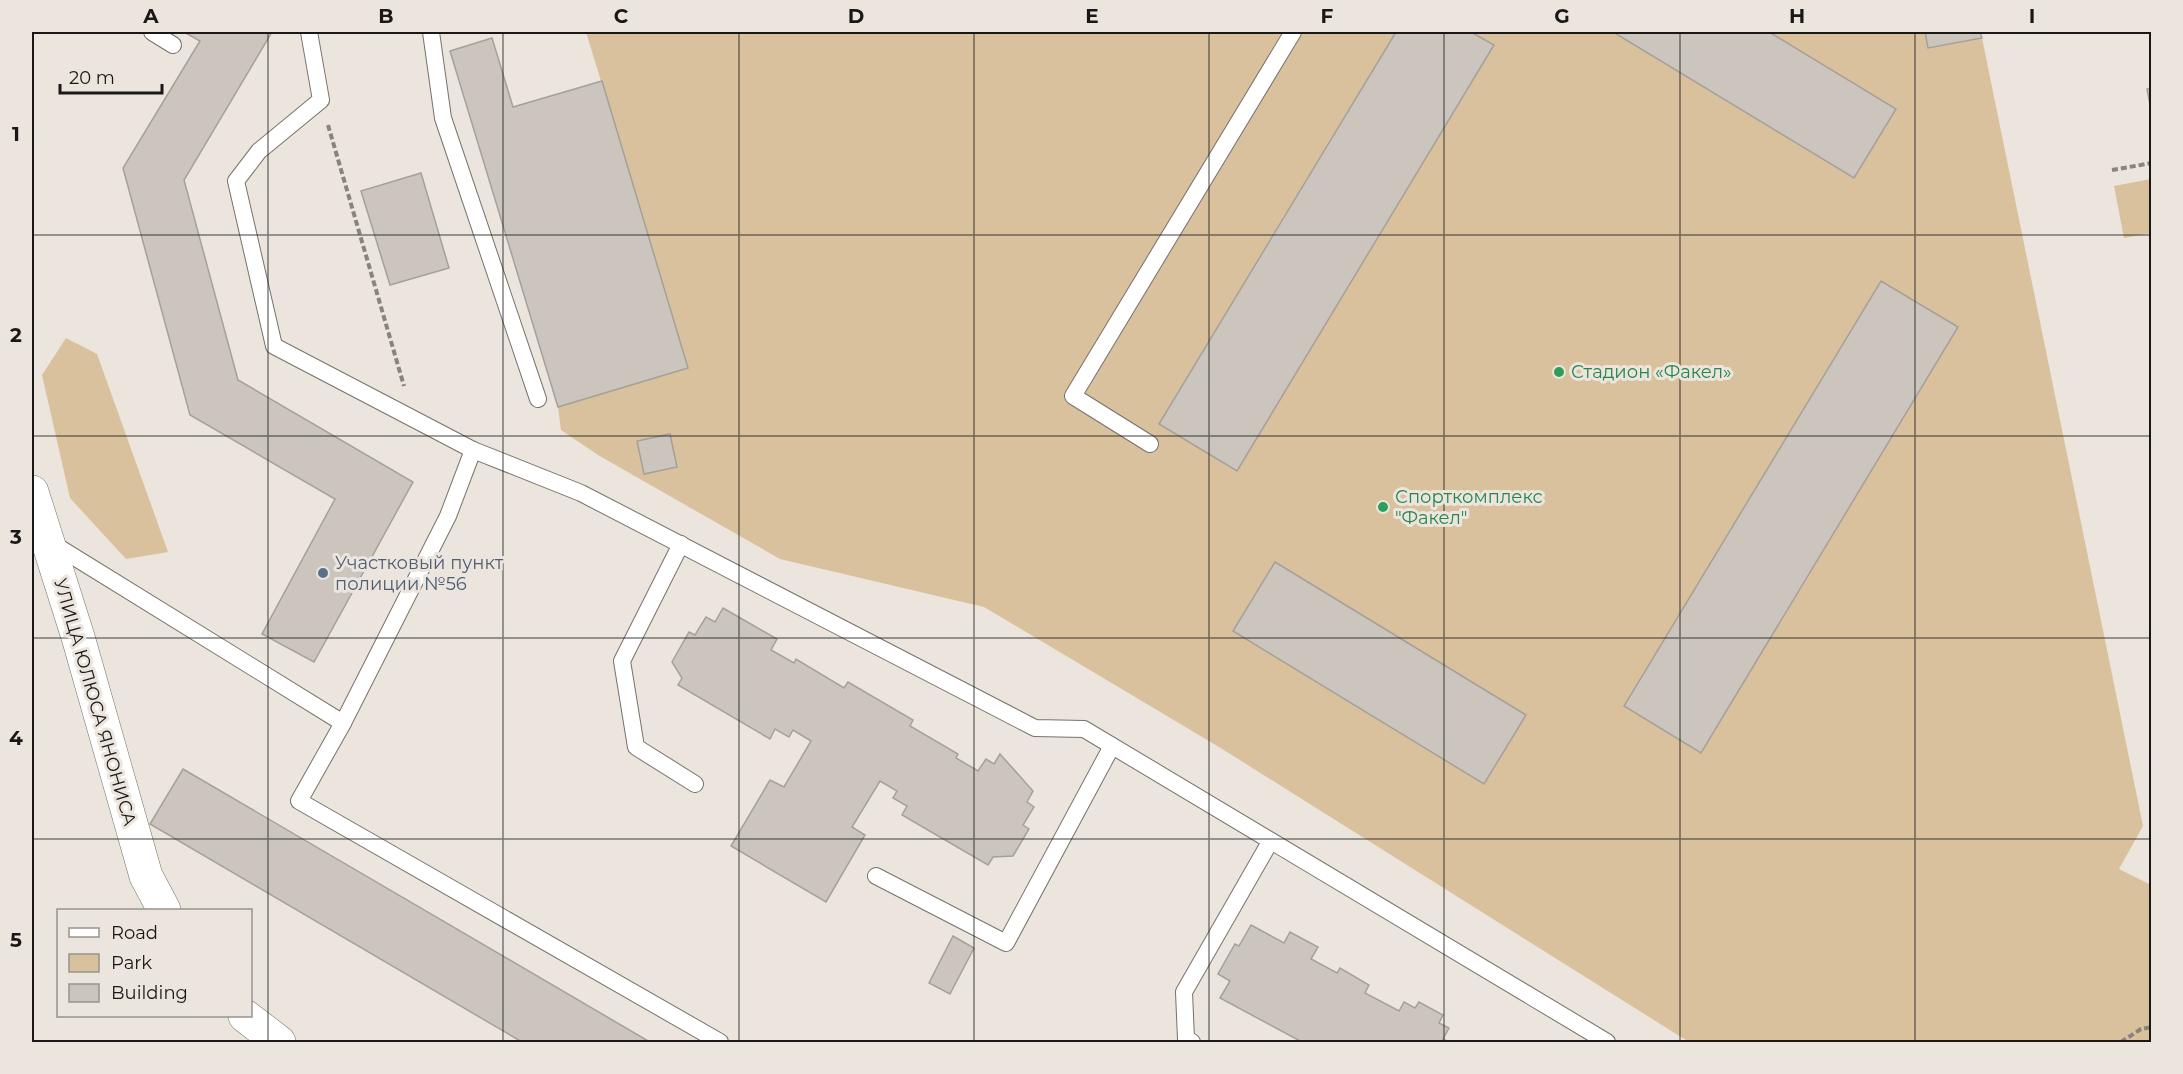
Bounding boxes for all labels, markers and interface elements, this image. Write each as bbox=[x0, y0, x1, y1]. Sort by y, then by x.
text: A bbox=[142, 4, 159, 28]
text: B bbox=[378, 4, 394, 28]
text: C bbox=[614, 4, 629, 28]
text: D bbox=[848, 4, 864, 28]
text: E bbox=[1085, 4, 1099, 28]
text: F bbox=[1321, 4, 1334, 28]
text: G bbox=[1554, 4, 1570, 28]
text: H bbox=[1789, 4, 1805, 28]
text: I bbox=[2029, 4, 2035, 28]
scale bar bbox=[60, 57, 162, 95]
text: 20 m bbox=[69, 67, 115, 89]
text: 1 bbox=[12, 122, 20, 146]
text: 2 bbox=[10, 323, 22, 347]
place label: Стадион «Факел» bbox=[1571, 361, 1732, 383]
marker: Стадион «Факел» bbox=[1552, 365, 1566, 379]
place label: Спорткомплекс "Факел" bbox=[1395, 486, 1543, 529]
marker: Спорткомплекс "Факел" bbox=[1376, 500, 1390, 514]
text: 3 bbox=[9, 525, 22, 549]
place label: Участковый пункт полиции №56 bbox=[335, 552, 504, 595]
marker: Участковый пункт полиции №56 bbox=[316, 566, 330, 580]
street label: УЛИЦА ЮЛЮСА ЯНОНИСА bbox=[49, 576, 141, 829]
text: 4 bbox=[9, 726, 23, 750]
legend bbox=[57, 909, 252, 1017]
text: Road bbox=[111, 922, 158, 944]
text: 5 bbox=[10, 928, 22, 952]
text: Park bbox=[111, 952, 152, 974]
text: Building bbox=[111, 982, 188, 1004]

